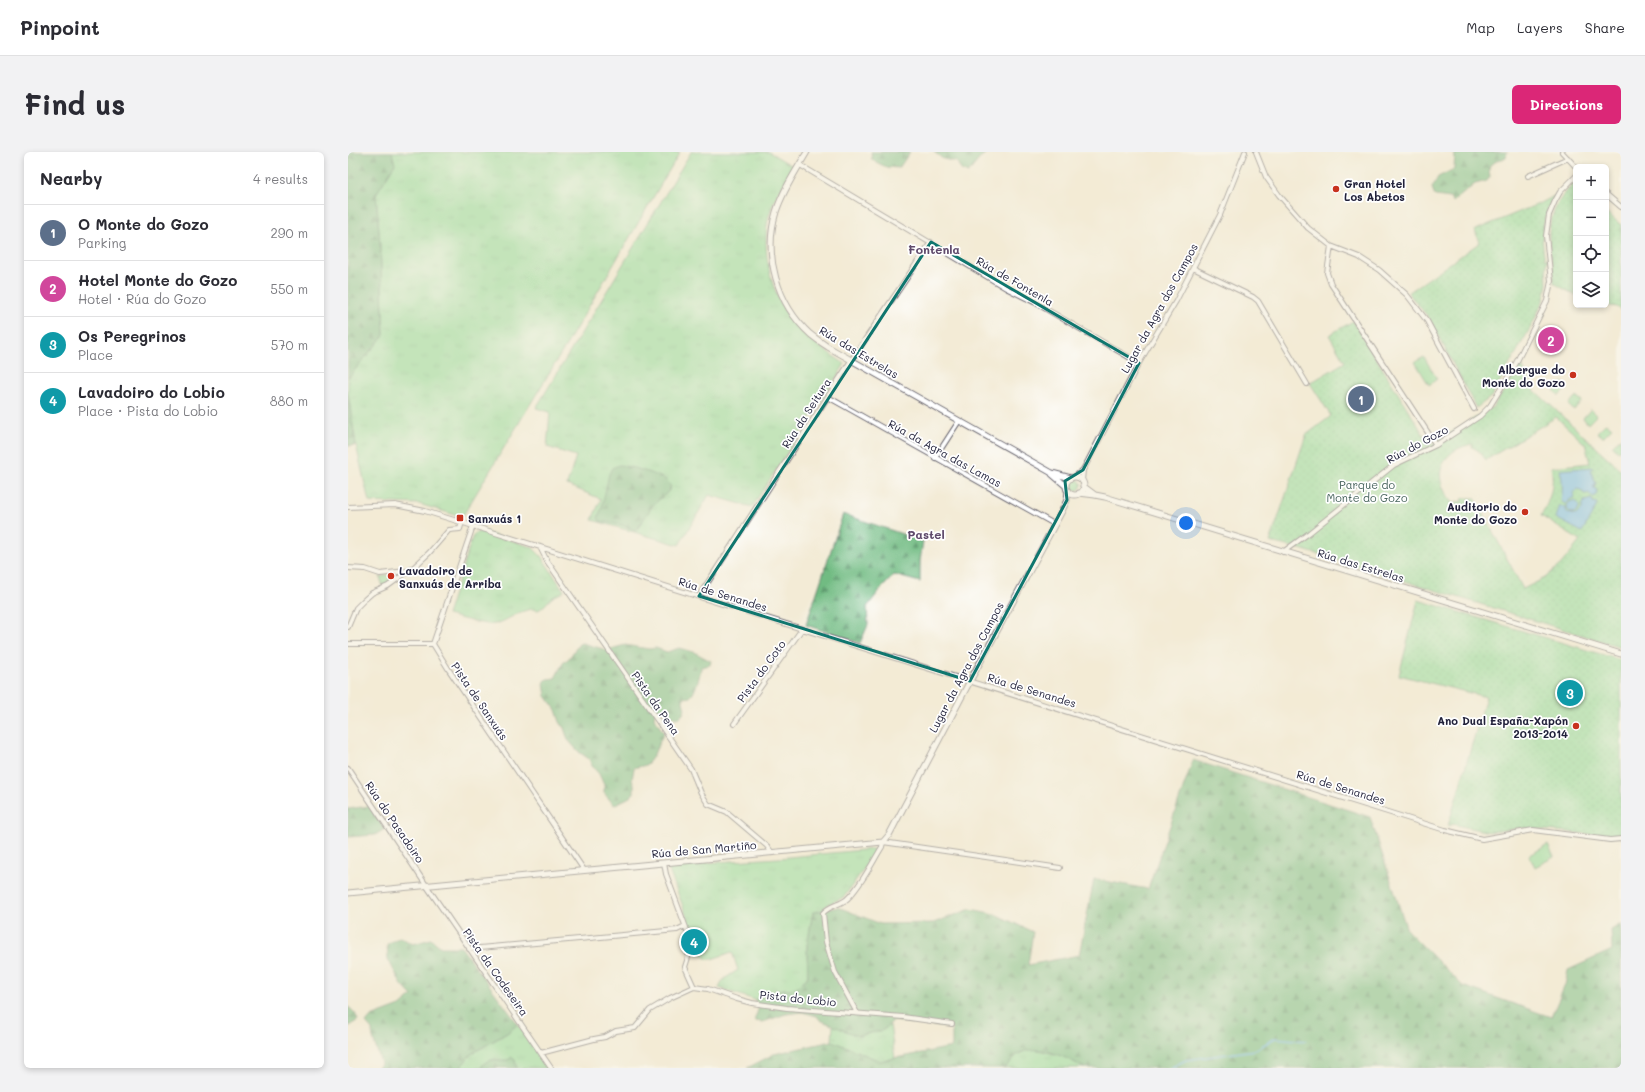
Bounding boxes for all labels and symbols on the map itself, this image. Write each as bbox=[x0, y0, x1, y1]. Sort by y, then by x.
place label: Gran Hotel Los Abetos bbox=[1344, 176, 1405, 204]
marker: Gran Hotel Los Abetos bbox=[1331, 184, 1341, 194]
district label: Fontenla bbox=[908, 241, 960, 257]
street label: Lugar da Agra dos Campos bbox=[1117, 241, 1201, 375]
street label: Rúa de Fontenla bbox=[974, 253, 1056, 309]
street label: Rúa das Estrelas bbox=[817, 322, 901, 382]
pin: 2 bbox=[1538, 325, 1564, 355]
place label: Albergue do Monte do Gozo bbox=[1482, 362, 1565, 390]
marker: Albergue do Monte do Gozo bbox=[1568, 370, 1578, 380]
street label: Rúa da Seitura bbox=[778, 375, 834, 451]
pin: 1 bbox=[1348, 384, 1374, 414]
street label: Rúa da Agra das Lamas bbox=[886, 416, 1004, 490]
street label: Rúa do Gozo bbox=[1384, 421, 1451, 467]
park label: Parque do Monte do Gozo bbox=[1327, 477, 1408, 505]
place label: Auditorio do Monte do Gozo bbox=[1434, 499, 1517, 527]
marker: Auditorio do Monte do Gozo bbox=[1520, 507, 1530, 517]
place label: Sanxuás 1 bbox=[468, 511, 521, 526]
marker: Sanxuás 1 bbox=[455, 513, 465, 523]
your location bbox=[1176, 513, 1196, 533]
district label: Pastel bbox=[907, 526, 945, 542]
street label: Rúa das Estrelas bbox=[1316, 545, 1406, 585]
place label: Lavadoiro de Sanxuás de Arriba bbox=[399, 563, 502, 591]
marker: Lavadoiro de Sanxuás de Arriba bbox=[386, 571, 396, 581]
street label: Rúa de Senandes bbox=[677, 573, 769, 615]
street label: Lugar da Agra dos Campos bbox=[925, 599, 1007, 735]
street label: Pista do Coto bbox=[733, 637, 789, 705]
street label: Pista de Sanxuás bbox=[448, 659, 512, 743]
street label: Pista da Pena bbox=[628, 668, 684, 738]
street label: Rúa de Senandes bbox=[986, 669, 1078, 711]
pin: 3 bbox=[1557, 678, 1583, 708]
place label: Ano Dual España-Xapón 2013-2014 bbox=[1437, 713, 1568, 741]
marker: Ano Dual España-Xapón 2013-2014 bbox=[1571, 721, 1581, 731]
street label: Rúa de Senandes bbox=[1295, 766, 1387, 808]
street label: Rúa do Pasadoiro bbox=[362, 778, 428, 866]
street label: Rúa de San Martiño bbox=[651, 837, 758, 861]
street label: Pista da Codeseira bbox=[460, 925, 532, 1019]
pin: 4 bbox=[681, 927, 707, 957]
street label: Pista do Lobio bbox=[759, 987, 837, 1010]

